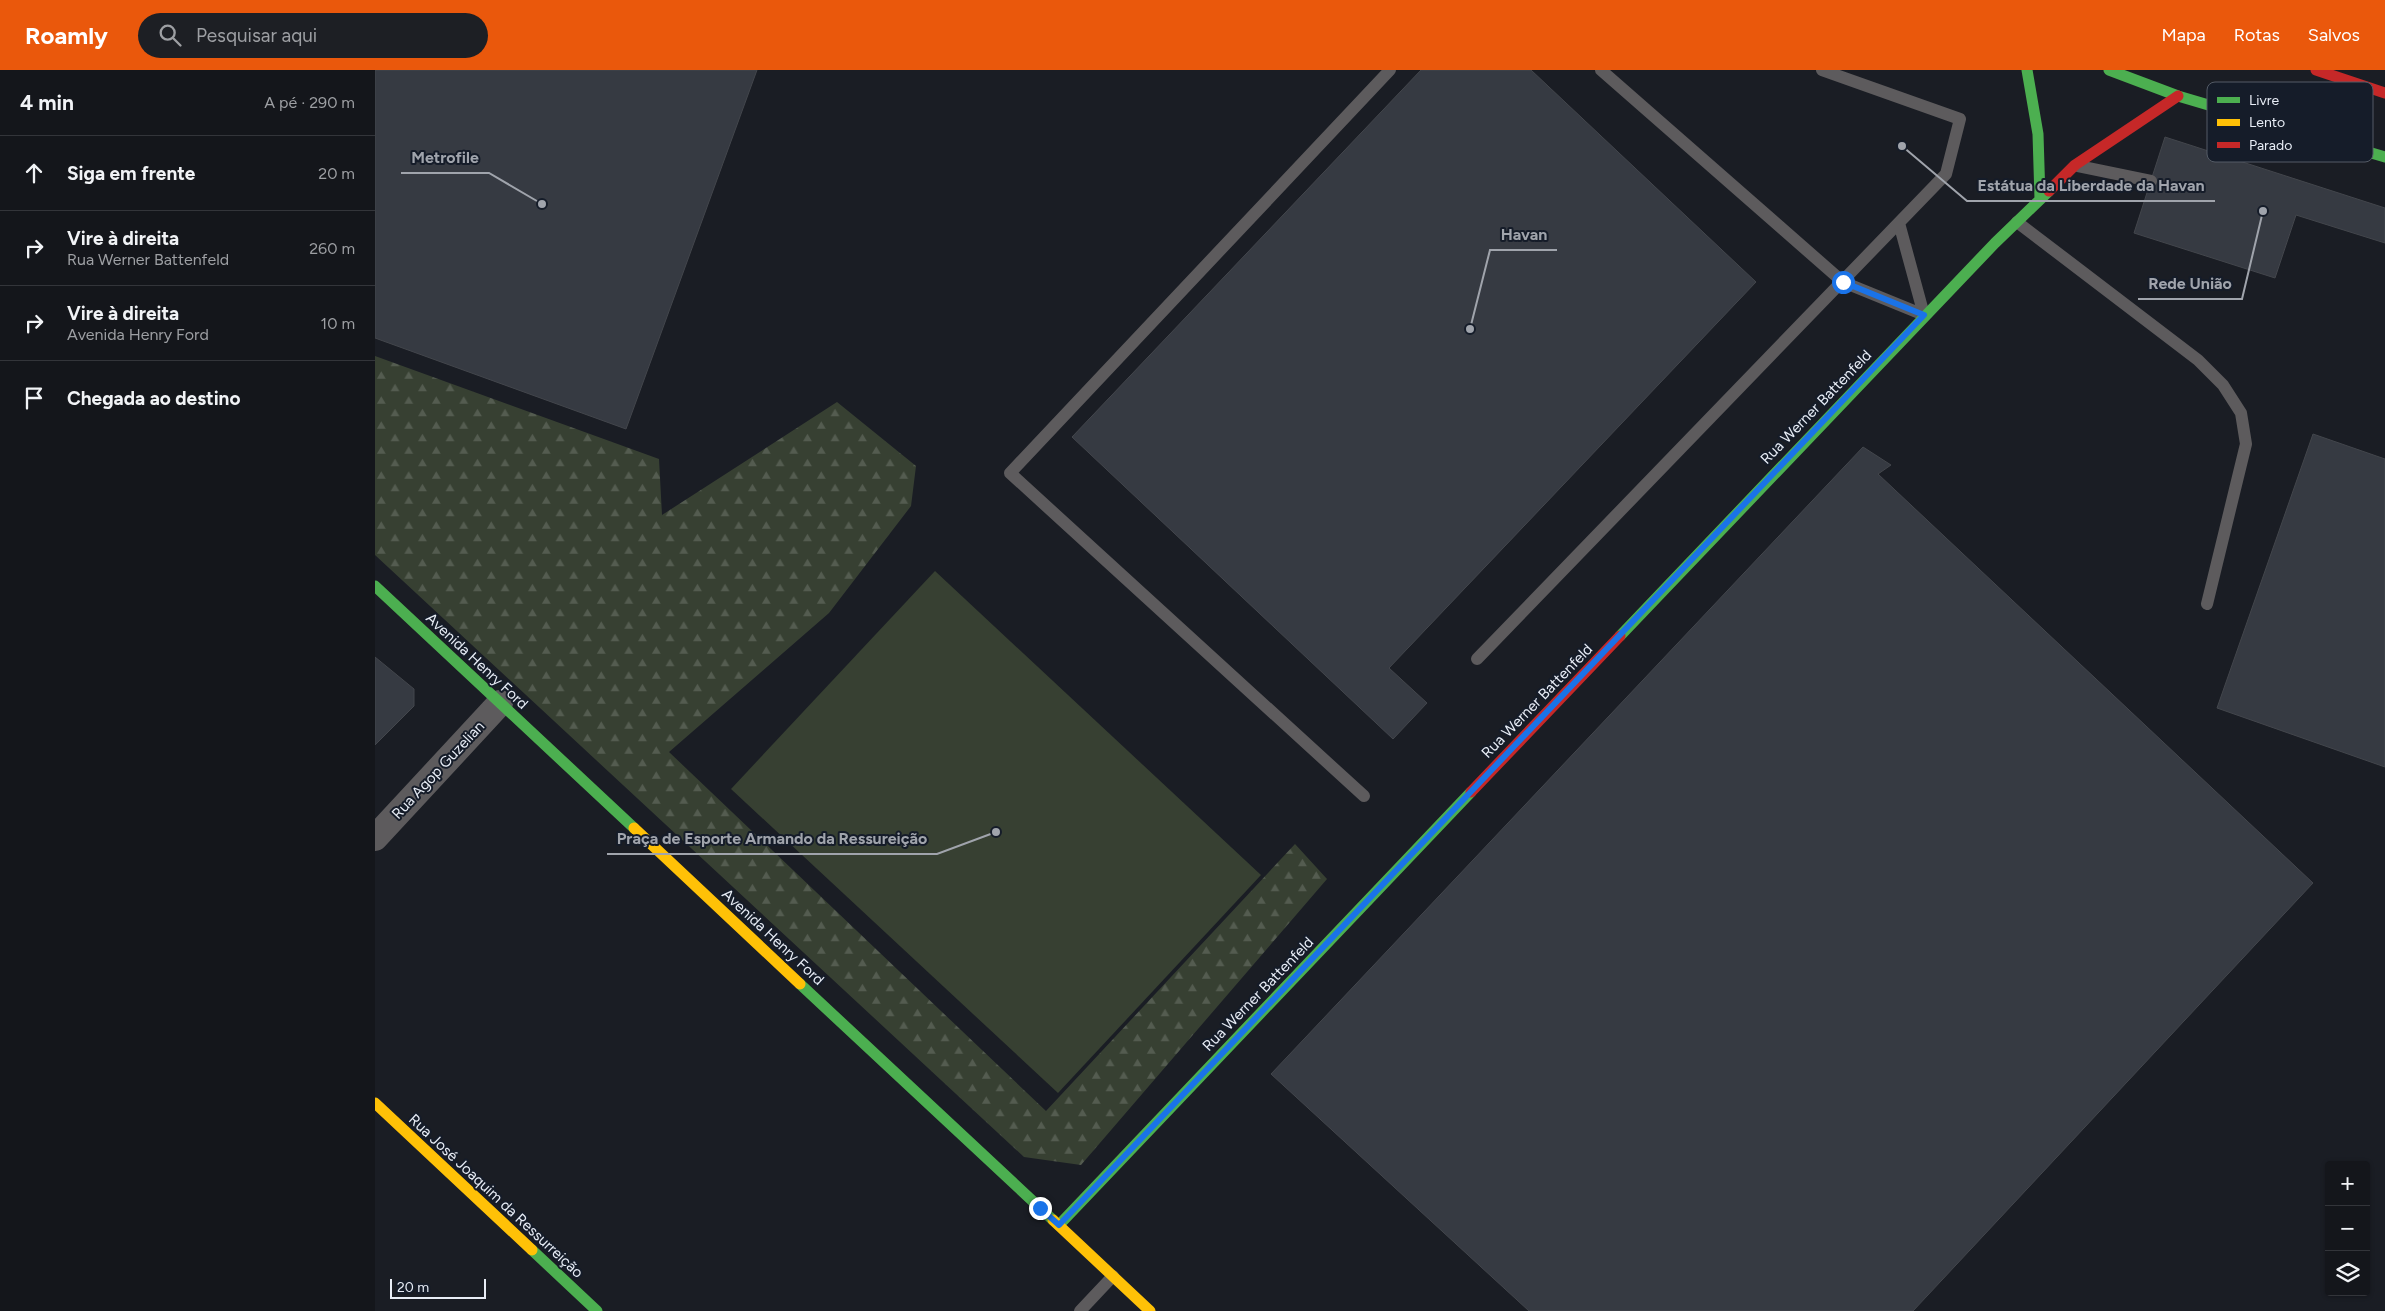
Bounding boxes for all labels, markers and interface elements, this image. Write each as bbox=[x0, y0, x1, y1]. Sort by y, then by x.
search box bbox=[138, 13, 488, 58]
text: Roamly bbox=[25, 21, 108, 50]
icon: search bbox=[156, 21, 184, 49]
text: Pesquisar aqui bbox=[196, 24, 317, 47]
text: Mapa bbox=[2162, 24, 2206, 46]
text: Rotas bbox=[2234, 24, 2280, 46]
text: Salvos bbox=[2308, 24, 2360, 46]
legend bbox=[2207, 82, 2373, 162]
text: 4 min bbox=[20, 90, 74, 115]
text: Livre bbox=[2249, 92, 2280, 109]
text: A pé · 290 m bbox=[264, 93, 355, 112]
text: Lento bbox=[2249, 114, 2285, 131]
text: Parado bbox=[2249, 137, 2292, 154]
callout: Metrofile bbox=[401, 142, 489, 173]
text: Metrofile bbox=[411, 148, 479, 167]
icon: ahead bbox=[20, 159, 48, 187]
text: Siga em frente bbox=[67, 162, 195, 185]
text: 20 m bbox=[318, 164, 355, 183]
callout: Estátua da Liberdade da Havan bbox=[1967, 170, 2215, 201]
text: Estátua da Liberdade da Havan bbox=[1977, 176, 2205, 195]
callout: Havan bbox=[1490, 219, 1557, 250]
text: Havan bbox=[1501, 225, 1547, 244]
text: Vire à direita bbox=[67, 227, 179, 250]
icon: right bbox=[20, 234, 48, 262]
text: 260 m bbox=[309, 239, 355, 258]
text: Rua Werner Battenfeld bbox=[67, 250, 229, 269]
callout: Rede União bbox=[2138, 268, 2242, 299]
route start bbox=[1832, 271, 1855, 294]
text: Rede União bbox=[2148, 274, 2232, 293]
text: Vire à direita bbox=[67, 302, 179, 325]
icon: right bbox=[20, 309, 48, 337]
text: 10 m bbox=[321, 314, 355, 333]
text: Avenida Henry Ford bbox=[67, 325, 209, 344]
street label: Rua Werner Battenfeld bbox=[1757, 346, 1875, 468]
icon: arrive bbox=[20, 384, 48, 412]
text: Chegada ao destino bbox=[67, 387, 240, 410]
street label: Avenida Henry Ford bbox=[422, 609, 532, 713]
street label: Rua Werner Battenfeld bbox=[1478, 640, 1596, 762]
street label: Rua Agop Guzelian bbox=[388, 717, 488, 823]
callout: Praça de Esporte Armando da Ressureição bbox=[607, 823, 937, 854]
text: Praça de Esporte Armando da Ressureição bbox=[617, 829, 927, 848]
street label: Avenida Henry Ford bbox=[718, 885, 828, 989]
street label: Rua Werner Battenfeld bbox=[1199, 933, 1317, 1055]
street label: Rua José Joaquim da Ressurreição bbox=[405, 1110, 587, 1282]
map controls bbox=[2325, 1161, 2370, 1296]
button: + bbox=[2325, 1161, 2370, 1206]
route end bbox=[1029, 1197, 1052, 1220]
button: − bbox=[2325, 1206, 2370, 1251]
button: layers bbox=[2325, 1251, 2370, 1296]
scale bar bbox=[390, 1276, 486, 1299]
text: 20 m bbox=[397, 1279, 429, 1296]

